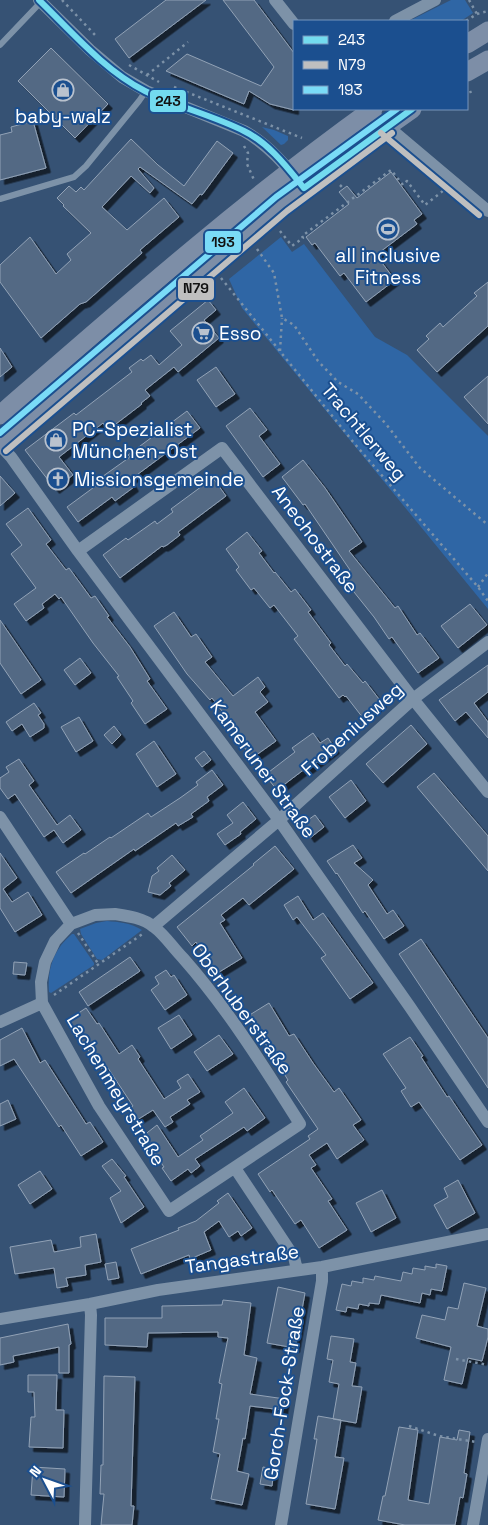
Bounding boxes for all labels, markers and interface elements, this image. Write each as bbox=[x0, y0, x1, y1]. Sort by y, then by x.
legend bbox=[293, 20, 468, 110]
text: 243 bbox=[338, 30, 365, 49]
text: N79 bbox=[338, 55, 366, 74]
shop icon: baby-walz bbox=[51, 78, 75, 102]
text: 193 bbox=[338, 80, 363, 99]
line badge: 243 bbox=[149, 89, 187, 113]
text: 243 bbox=[155, 92, 181, 110]
place label: baby-walz bbox=[15, 104, 111, 129]
sports icon: all inclusive Fitness bbox=[376, 217, 400, 241]
line badge: 193 bbox=[204, 230, 242, 254]
text: 193 bbox=[211, 233, 235, 251]
place label: all inclusive Fitness bbox=[336, 243, 440, 290]
line badge: N79 bbox=[177, 277, 215, 301]
text: N79 bbox=[183, 279, 209, 297]
supermarket icon: Esso bbox=[191, 321, 215, 345]
place label: Esso bbox=[219, 321, 261, 346]
street label: Trachtlerweg bbox=[316, 378, 412, 486]
place label: PC-Spezialist München-Ost bbox=[72, 417, 198, 464]
shop icon: PC-Spezialist München-Ost bbox=[44, 428, 68, 452]
church icon: Missionsgemeinde bbox=[46, 467, 70, 491]
place label: Missionsgemeinde bbox=[74, 467, 244, 492]
street label: Anechostraße bbox=[266, 480, 364, 598]
street label: Frobeniusweg bbox=[296, 677, 408, 781]
street label: Kameruner Straße bbox=[204, 695, 322, 843]
street label: Oberhuberstraße bbox=[186, 938, 298, 1080]
street label: Lachenmeyrstraße bbox=[61, 1010, 171, 1170]
street label: Tangastraße bbox=[184, 1239, 300, 1279]
street label: Gorch-Fock-Straße bbox=[258, 1304, 310, 1482]
north arrow bbox=[20, 1455, 70, 1505]
text: N bbox=[25, 1462, 45, 1481]

